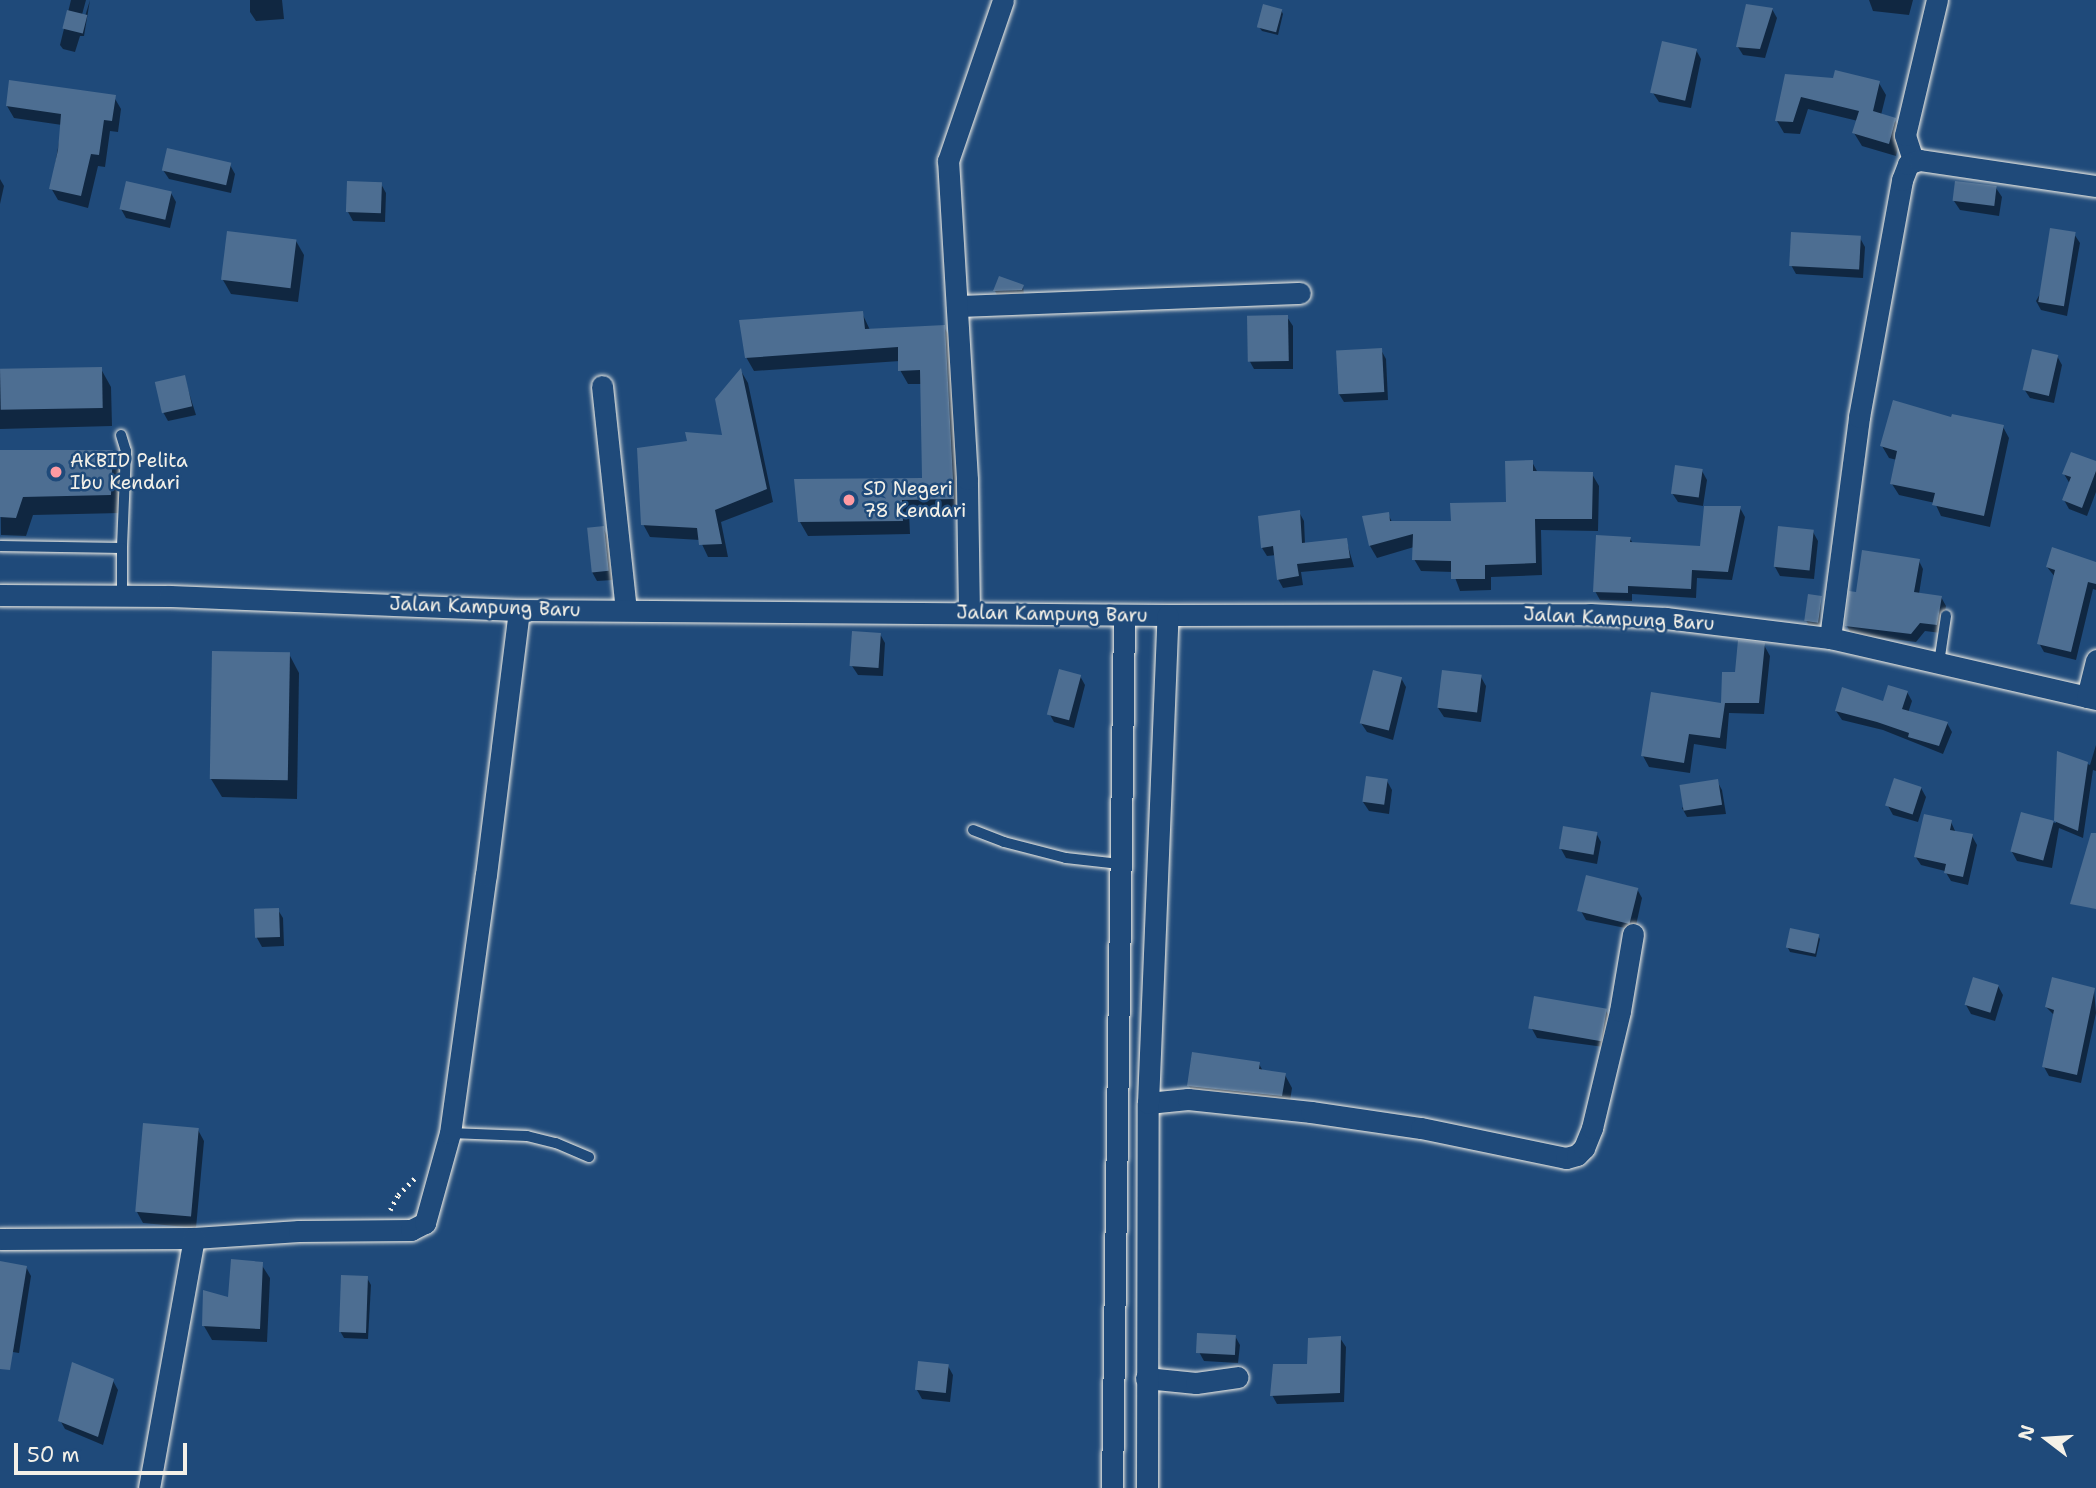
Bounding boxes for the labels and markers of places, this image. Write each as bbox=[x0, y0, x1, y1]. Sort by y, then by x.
place label: AKBID Pelita Ibu Kendari bbox=[70, 450, 188, 494]
marker: AKBID Pelita Ibu Kendari bbox=[48, 464, 64, 480]
place label: SD Negeri 78 Kendari bbox=[863, 478, 966, 522]
marker: SD Negeri 78 Kendari bbox=[841, 492, 857, 508]

